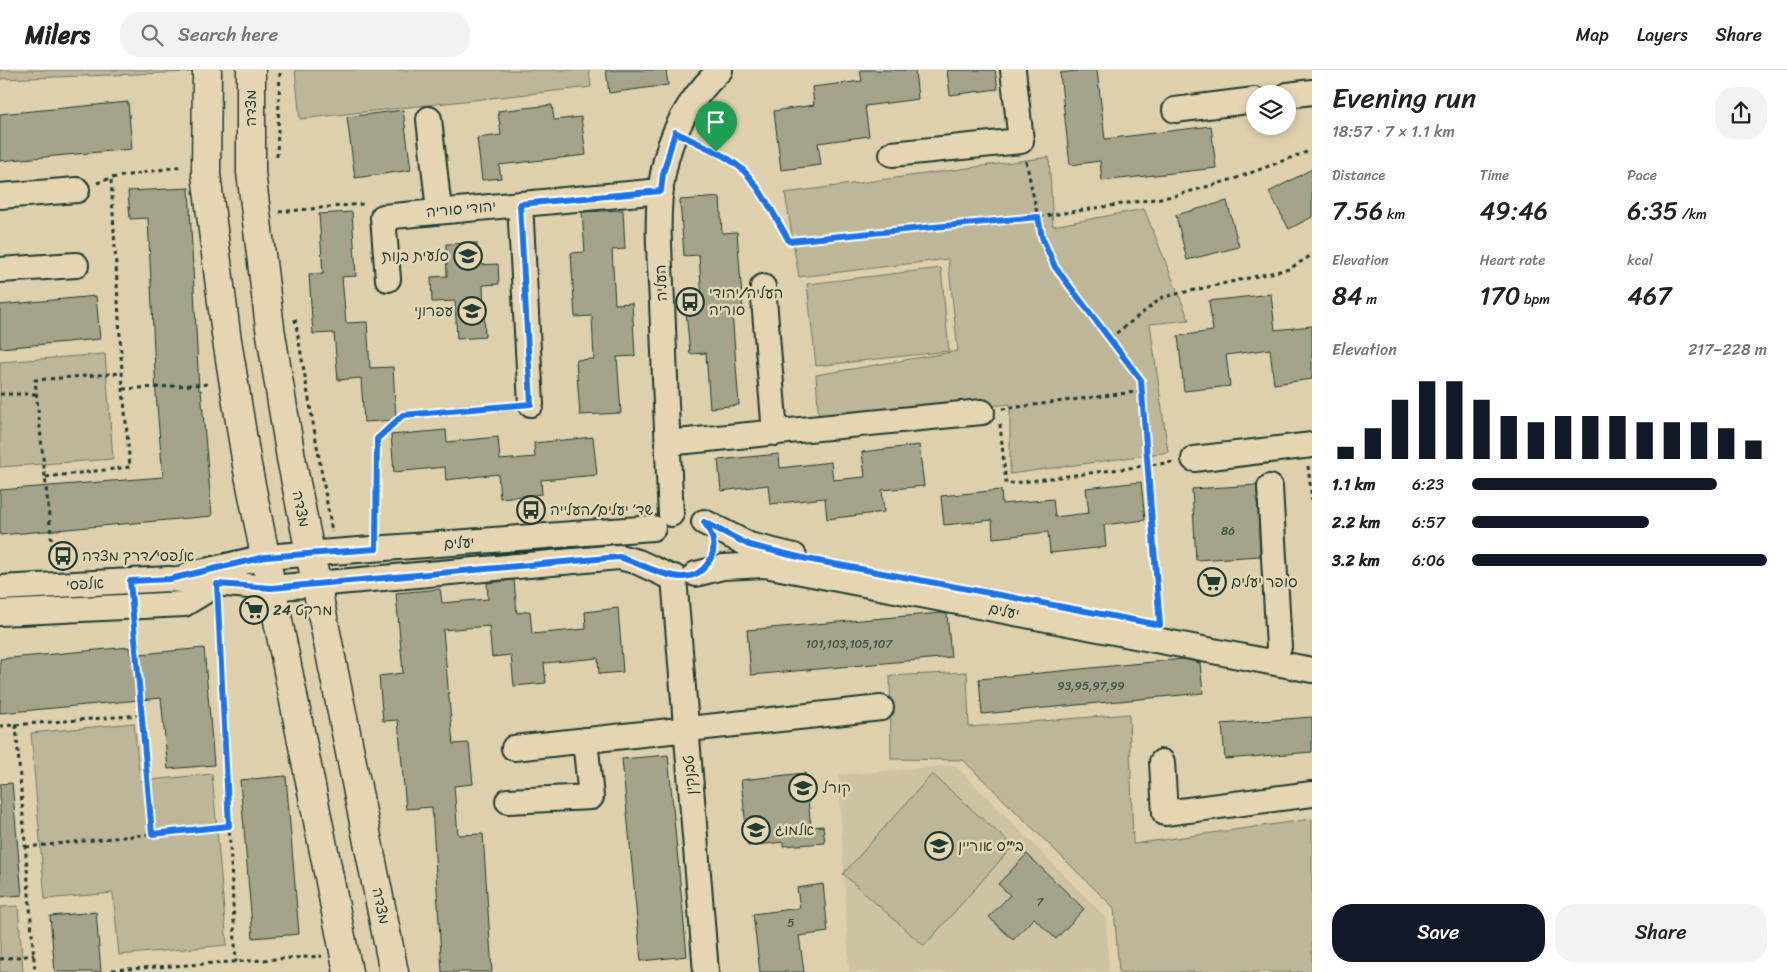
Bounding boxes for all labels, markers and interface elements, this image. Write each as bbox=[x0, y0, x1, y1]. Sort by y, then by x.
search box bbox=[120, 12, 470, 57]
text: Milers bbox=[25, 14, 90, 56]
text: Search here bbox=[178, 18, 278, 51]
text: Map bbox=[1576, 19, 1609, 51]
text: Layers bbox=[1637, 19, 1688, 51]
text: Share bbox=[1716, 19, 1762, 51]
icon: search bbox=[138, 21, 166, 49]
text: Evening run bbox=[1332, 73, 1476, 122]
map controls bbox=[1246, 85, 1296, 135]
button: layers bbox=[1246, 85, 1296, 135]
button: share bbox=[1715, 87, 1767, 139]
street label: מצדה bbox=[238, 90, 264, 126]
pin bbox=[695, 101, 737, 152]
icon: arrive bbox=[702, 108, 730, 136]
text: 18:57 · 7 × 1.1 km bbox=[1332, 117, 1455, 146]
text: Distance bbox=[1332, 163, 1385, 188]
text: Time bbox=[1480, 163, 1509, 188]
text: Pace bbox=[1627, 163, 1657, 188]
text: 7.56 bbox=[1332, 188, 1383, 233]
text: 49:46 bbox=[1480, 188, 1548, 233]
text: 6:35 bbox=[1627, 188, 1678, 233]
street label: יהודי סוריה bbox=[425, 193, 497, 225]
text: km bbox=[1383, 202, 1405, 227]
text: /km bbox=[1678, 202, 1707, 227]
school or university icon: סלעית בנות bbox=[453, 241, 483, 271]
place label: סלעית בנות bbox=[382, 243, 449, 269]
text: Elevation bbox=[1332, 248, 1389, 273]
text: Heart rate bbox=[1480, 248, 1545, 273]
text: kcal bbox=[1627, 248, 1653, 273]
street label: העליה bbox=[647, 264, 675, 302]
text: 84 bbox=[1332, 273, 1363, 318]
text: 170 bbox=[1480, 273, 1520, 318]
text: 467 bbox=[1627, 273, 1671, 318]
place label: העליה/יהודי סוריה bbox=[709, 280, 783, 323]
bus stop icon: העליה/יהודי סוריה bbox=[675, 287, 705, 317]
text: m bbox=[1363, 287, 1377, 312]
text: bpm bbox=[1520, 287, 1550, 312]
school or university icon: עפרוני bbox=[457, 296, 487, 326]
place label: עפרוני bbox=[414, 298, 453, 324]
text: Elevation bbox=[1332, 335, 1397, 364]
text: 217–228 m bbox=[1688, 335, 1767, 364]
text: 1.1 km bbox=[1332, 470, 1376, 499]
text: 6:23 bbox=[1412, 470, 1444, 499]
street label: מצדה bbox=[285, 488, 317, 530]
bus stop icon: שד׳ יעלים/העלייה bbox=[516, 495, 546, 525]
place label: שד׳ יעלים/העלייה bbox=[550, 497, 654, 523]
text: 2.2 km bbox=[1332, 508, 1380, 537]
text: 6:57 bbox=[1412, 508, 1445, 537]
house number: 86 bbox=[1221, 520, 1235, 542]
street label: יעלים bbox=[443, 529, 475, 557]
bus stop icon: אלפסי/דרך מצדה bbox=[48, 541, 78, 571]
place label: אלפסי/דרך מצדה bbox=[82, 543, 194, 569]
text: 3.2 km bbox=[1332, 546, 1380, 575]
text: 6:06 bbox=[1412, 546, 1445, 575]
supermarket icon: סופר יעלים bbox=[1197, 567, 1227, 597]
place label: סופר יעלים bbox=[1231, 569, 1298, 595]
street label: אלפסי bbox=[65, 570, 105, 598]
supermarket icon: מרקט 24 bbox=[239, 595, 269, 625]
street label: יעלים bbox=[986, 595, 1022, 627]
place label: מרקט 24 bbox=[273, 597, 333, 623]
house number: 101,103,105,107 bbox=[806, 633, 893, 655]
house number: 93,95,97,99 bbox=[1057, 675, 1125, 697]
street label: טבנקין bbox=[675, 754, 705, 796]
school or university icon: קורל bbox=[788, 773, 818, 803]
place label: קורל bbox=[822, 775, 851, 801]
school or university icon: אלמוג bbox=[741, 815, 771, 845]
place label: אלמוג bbox=[775, 817, 814, 843]
school or university icon: בי"ס אוריין bbox=[924, 831, 954, 861]
place label: בי"ס אוריין bbox=[958, 833, 1024, 859]
street label: מצדה bbox=[365, 885, 397, 927]
house number: 7 bbox=[1037, 891, 1045, 913]
button: Save bbox=[1332, 904, 1545, 962]
button: Share bbox=[1555, 904, 1767, 962]
house number: 5 bbox=[787, 912, 795, 934]

